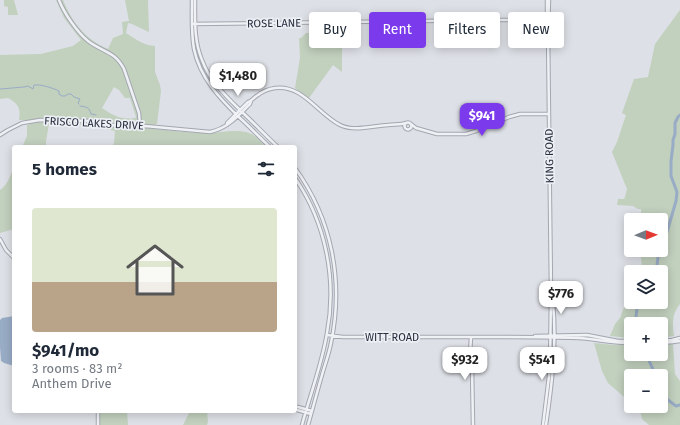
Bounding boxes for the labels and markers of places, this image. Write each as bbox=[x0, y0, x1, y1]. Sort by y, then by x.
pin: $1,480 bbox=[205, 63, 271, 97]
pin: $941 bbox=[458, 103, 506, 137]
pin: $776 bbox=[537, 281, 585, 315]
pin: $932 bbox=[441, 347, 489, 381]
pin: $541 bbox=[518, 347, 566, 381]

